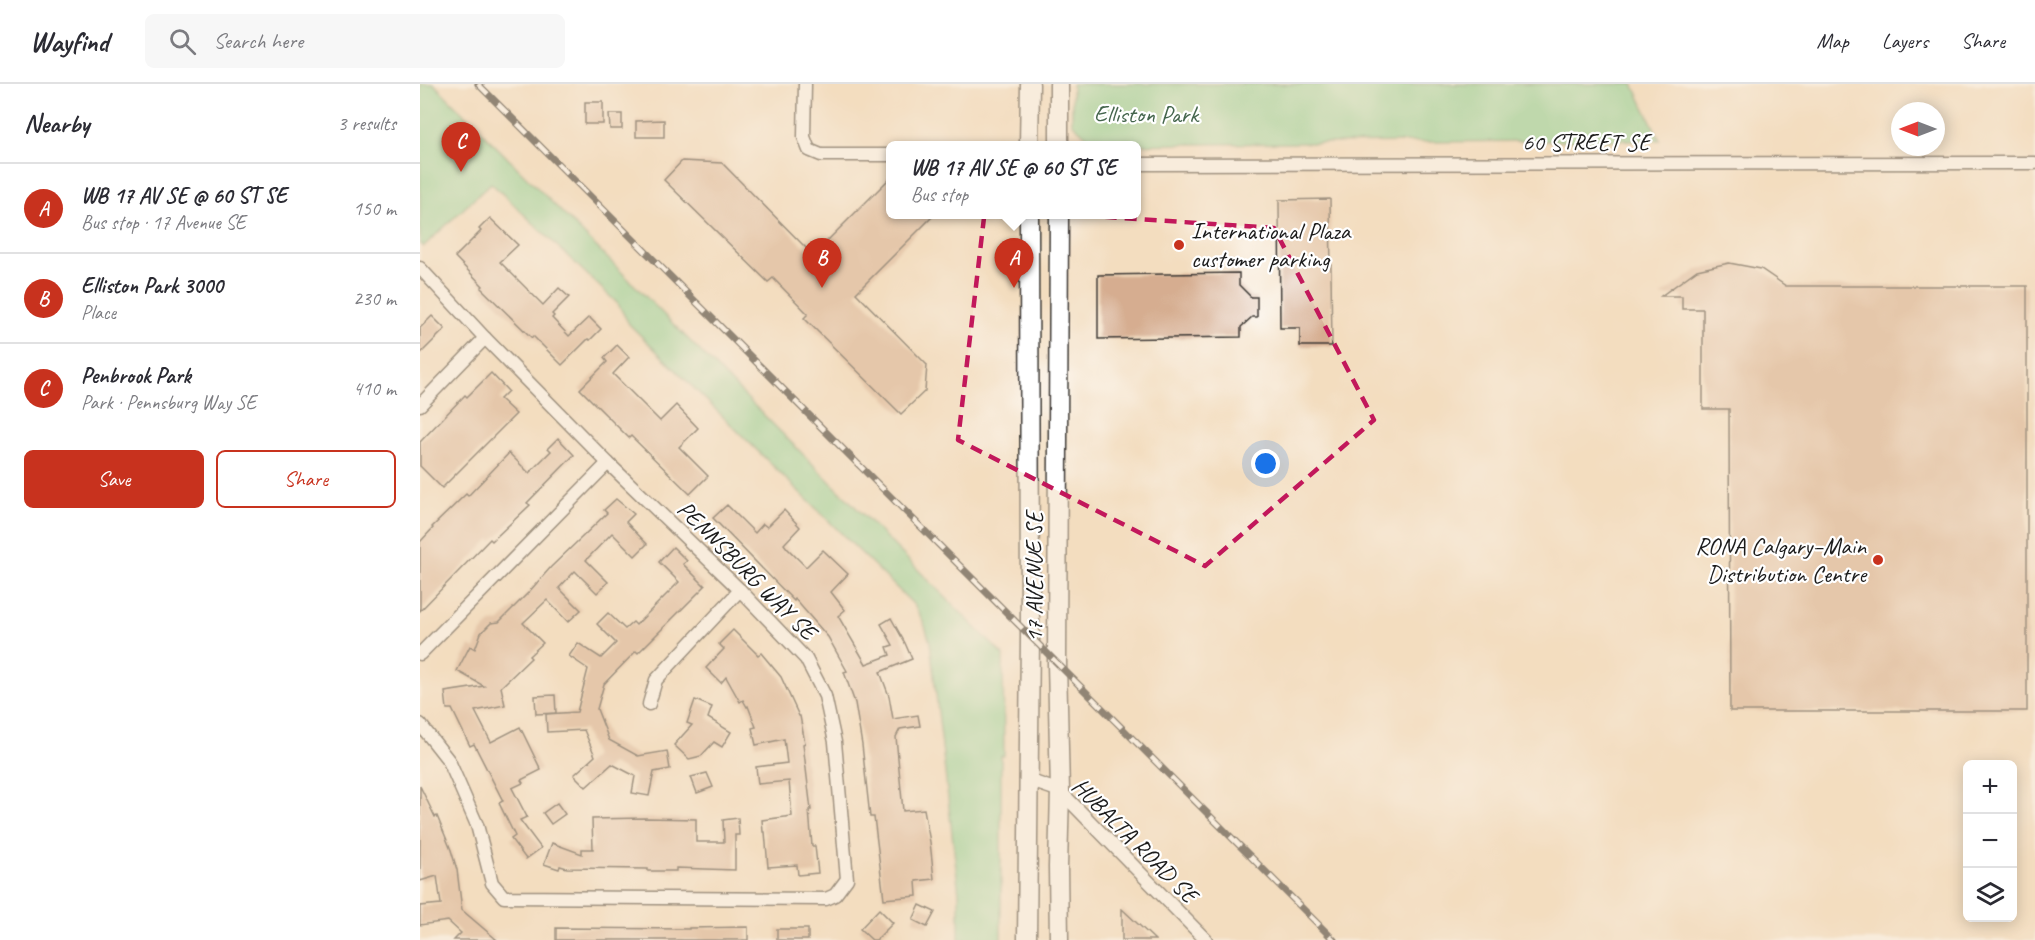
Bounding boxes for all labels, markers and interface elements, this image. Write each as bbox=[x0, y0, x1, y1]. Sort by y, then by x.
search box bbox=[145, 14, 565, 68]
text: Wayfind bbox=[30, 24, 109, 59]
icon: search bbox=[166, 25, 199, 58]
text: Search here bbox=[214, 27, 303, 55]
text: Map bbox=[1816, 28, 1849, 54]
text: Layers bbox=[1882, 28, 1928, 54]
text: Share bbox=[1961, 28, 2005, 54]
park label: Elliston Park bbox=[1094, 99, 1200, 129]
north arrow bbox=[1891, 102, 1945, 156]
text: Nearby bbox=[24, 107, 89, 140]
text: 3 results bbox=[337, 111, 396, 136]
pin: C bbox=[442, 122, 480, 172]
street label: 60 STREET SE bbox=[1522, 127, 1653, 157]
popup bbox=[886, 141, 1141, 219]
text: WB 17 AV SE @ 60 ST SE bbox=[911, 154, 1116, 182]
text: WB 17 AV SE @ 60 ST SE bbox=[81, 182, 287, 210]
text: Bus stop bbox=[911, 182, 968, 207]
text: A bbox=[38, 196, 49, 221]
text: 150 m bbox=[353, 196, 396, 221]
text: Bus stop · 17 Avenue SE bbox=[81, 210, 246, 235]
place label: International Plaza customer parking bbox=[1191, 216, 1352, 274]
pin: B bbox=[802, 238, 842, 288]
pin: A bbox=[994, 238, 1034, 288]
marker: International Plaza customer parking bbox=[1172, 238, 1186, 252]
text: Elliston Park 3000 bbox=[81, 272, 223, 300]
text: B bbox=[38, 286, 49, 311]
text: 230 m bbox=[353, 286, 396, 311]
text: Place bbox=[81, 300, 116, 325]
text: Penbrook Park bbox=[81, 362, 191, 390]
text: C bbox=[39, 376, 48, 401]
text: 410 m bbox=[353, 376, 396, 401]
text: Park · Pennsburg Way SE bbox=[81, 390, 256, 415]
your location bbox=[1251, 449, 1280, 478]
button: Save bbox=[24, 450, 204, 508]
button: Share bbox=[216, 450, 396, 508]
street label: PENNSBURG WAY SE bbox=[671, 494, 825, 648]
street label: 17 AVENUE SE bbox=[1019, 509, 1049, 642]
place label: RONA Calgary–Main Distribution Centre bbox=[1695, 531, 1868, 589]
marker: RONA Calgary–Main Distribution Centre bbox=[1871, 553, 1885, 567]
map controls bbox=[1963, 760, 2017, 922]
button: + bbox=[1963, 760, 2017, 814]
street label: HUBALTA ROAD SE bbox=[1066, 771, 1206, 911]
button: − bbox=[1963, 814, 2017, 868]
button: layers bbox=[1963, 868, 2017, 922]

